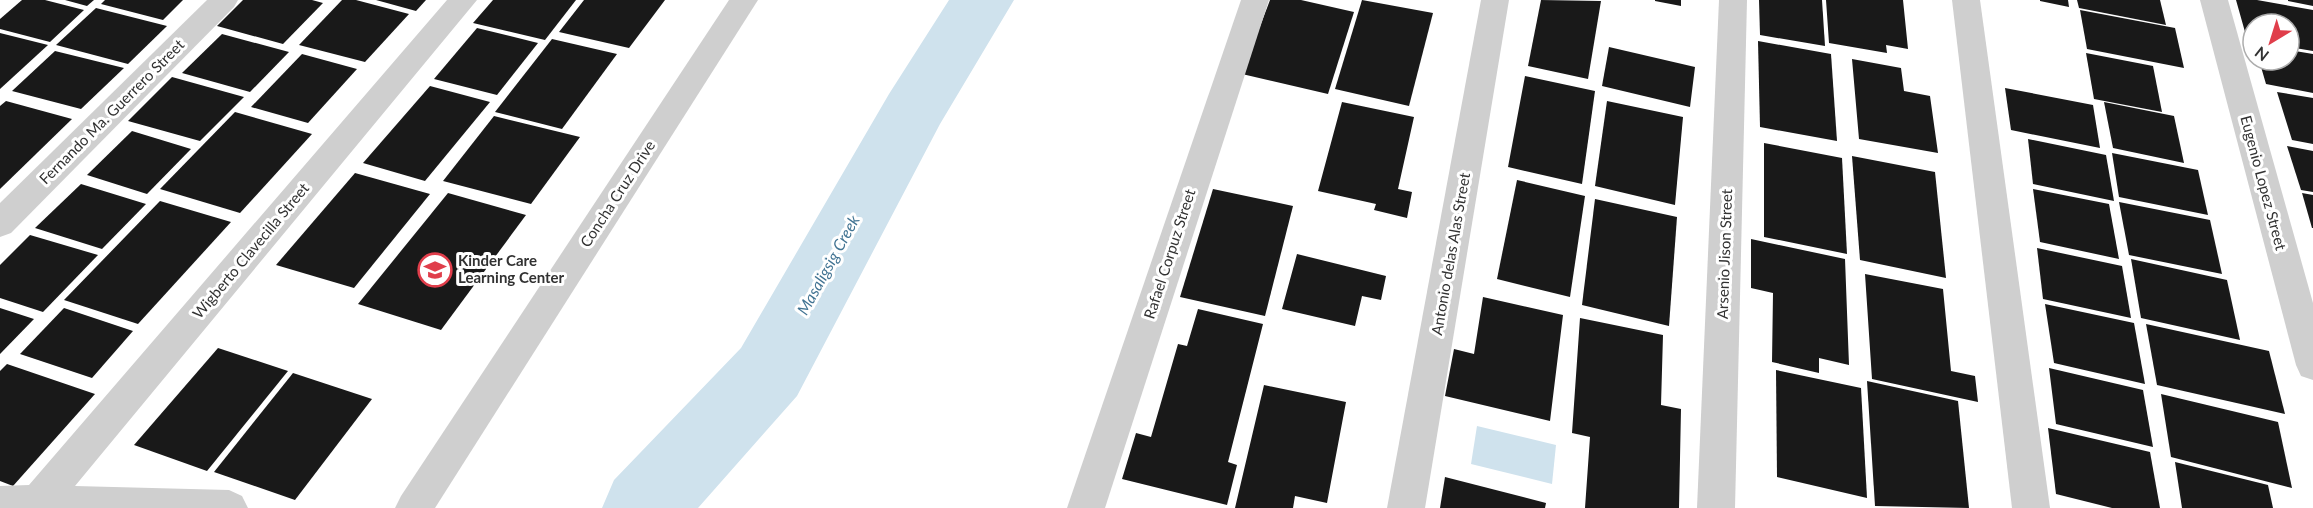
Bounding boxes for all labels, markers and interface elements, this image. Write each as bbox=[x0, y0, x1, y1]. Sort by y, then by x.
north arrow bbox=[2241, 12, 2301, 72]
street label: Fernando Ma. Guerrero Street bbox=[35, 35, 188, 187]
text: N bbox=[2251, 43, 2272, 65]
street label: Eugenio Lopez Street bbox=[2237, 113, 2291, 253]
street label: Concha Cruz Drive bbox=[576, 137, 658, 250]
street label: Antonio delas Alas Street bbox=[1427, 171, 1473, 336]
street label: Wigberto Clavecilla Street bbox=[188, 178, 313, 322]
street label: Rafael Corpuz Street bbox=[1140, 186, 1199, 321]
street label: Arsenio Jison Street bbox=[1713, 188, 1735, 319]
water label: Masaligsig Creek bbox=[792, 211, 863, 318]
place label: Kinder Care Learning Center bbox=[458, 251, 565, 286]
school or university icon: Kinder Care Learning Center bbox=[417, 252, 453, 288]

